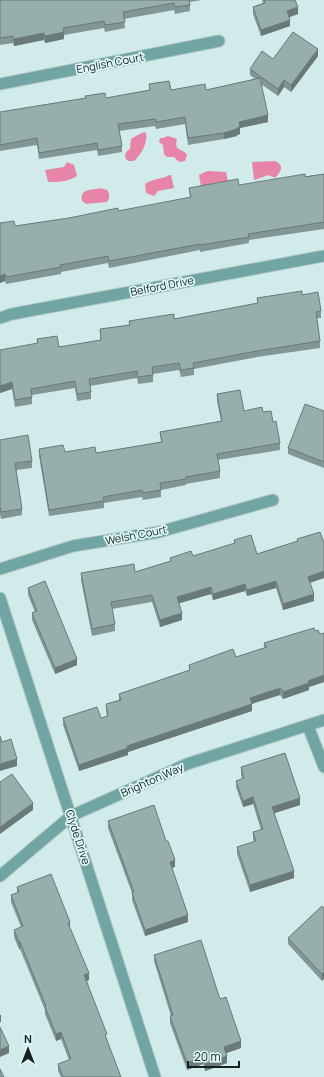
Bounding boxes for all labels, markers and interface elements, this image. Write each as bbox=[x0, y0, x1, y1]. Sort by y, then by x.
street label: English Court bbox=[75, 49, 145, 76]
street label: Belford Drive bbox=[129, 272, 195, 299]
street label: Welsh Court bbox=[104, 521, 168, 548]
street label: Brighton Way bbox=[118, 759, 186, 800]
street label: Clyde Drive bbox=[63, 807, 95, 867]
north arrow bbox=[8, 1029, 48, 1069]
text: N bbox=[24, 1031, 32, 1046]
scale bar bbox=[188, 1043, 239, 1069]
text: 20 m bbox=[194, 1048, 221, 1065]

